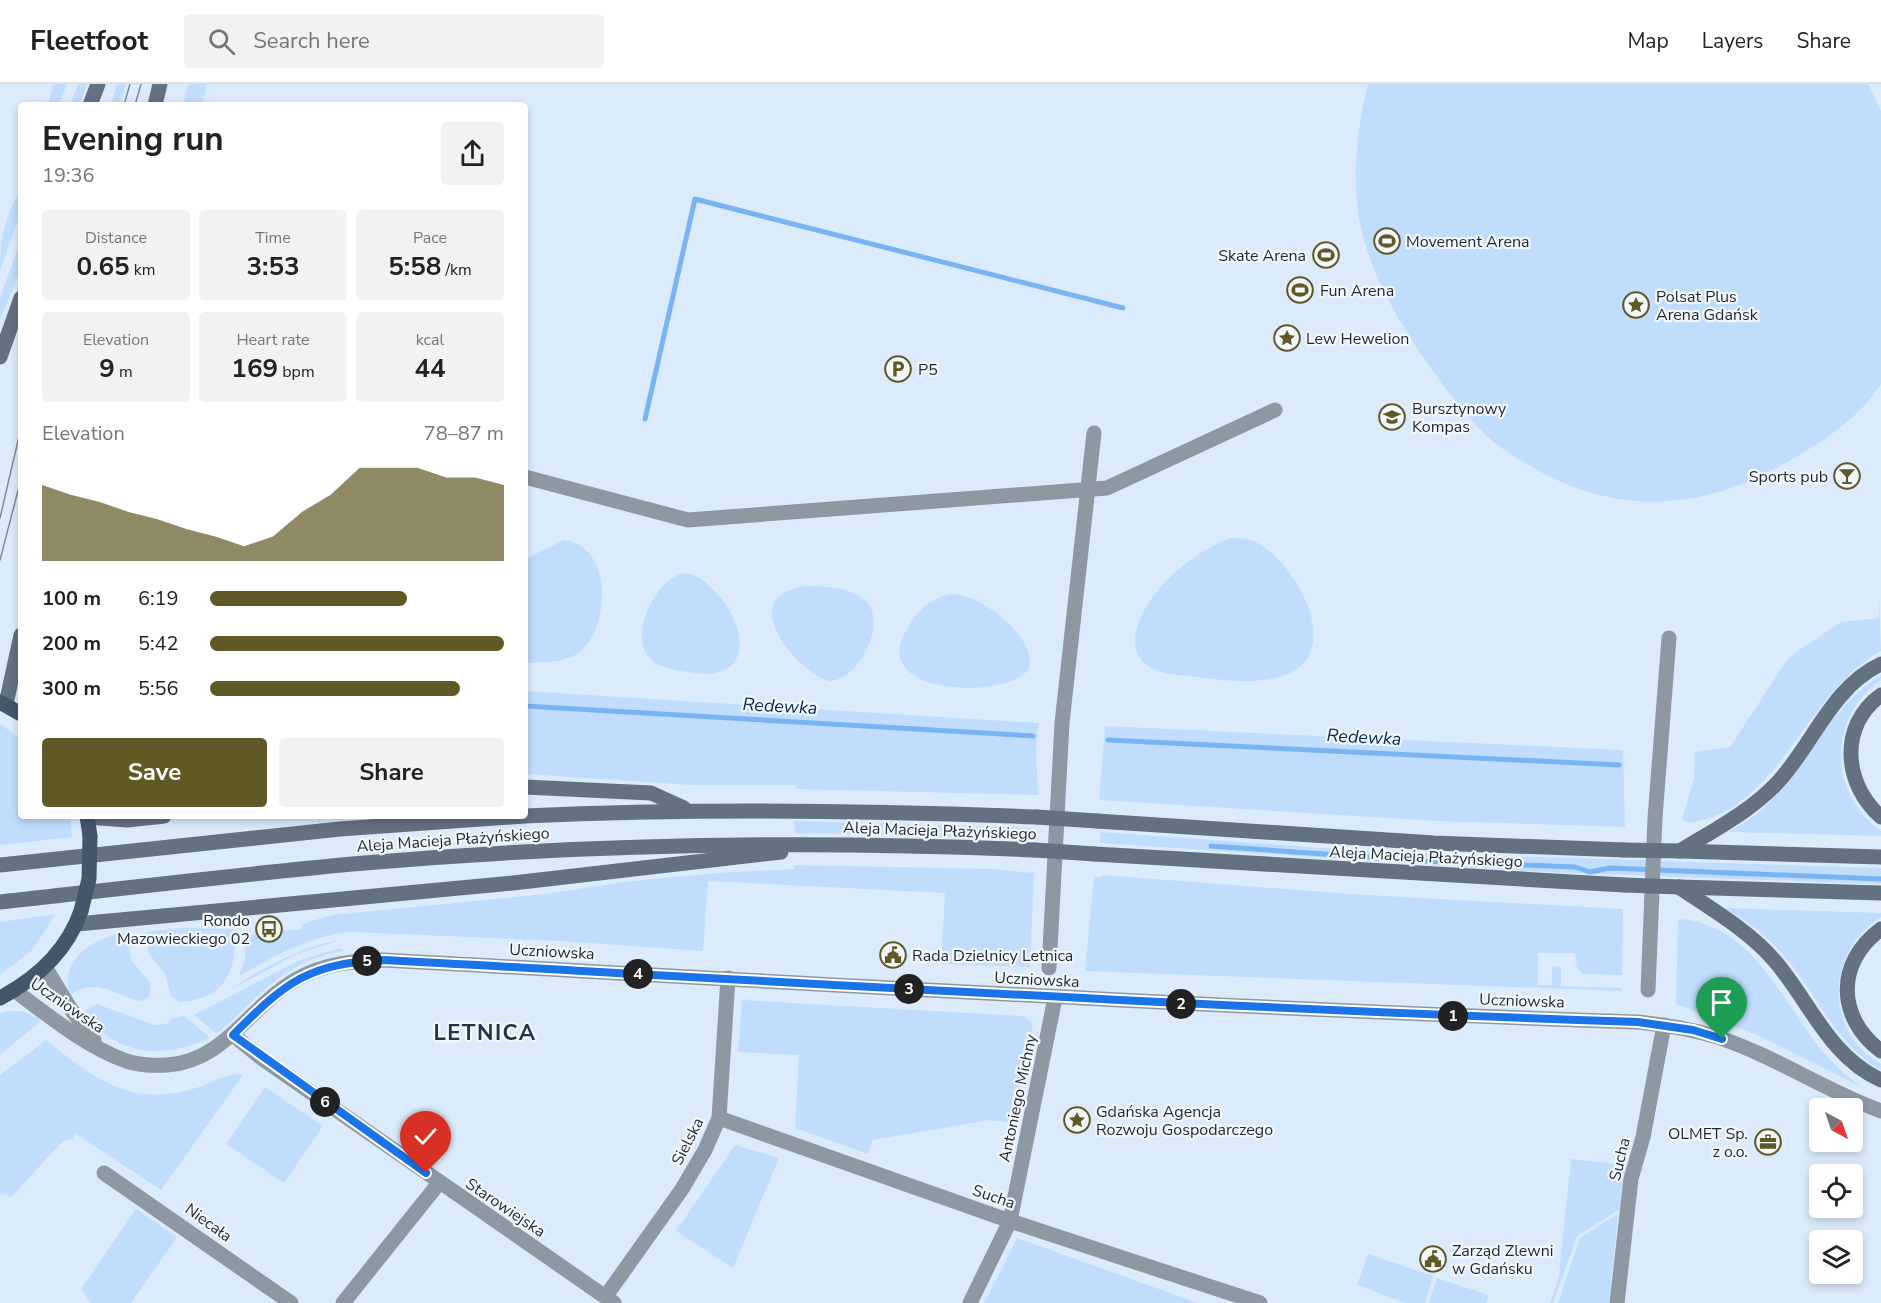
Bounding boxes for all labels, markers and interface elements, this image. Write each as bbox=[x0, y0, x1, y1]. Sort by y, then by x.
search box bbox=[184, 14, 604, 68]
text: Fleetfoot bbox=[30, 22, 148, 60]
icon: search bbox=[205, 25, 238, 58]
text: Search here bbox=[253, 26, 370, 56]
text: Map bbox=[1627, 27, 1669, 55]
text: Layers bbox=[1702, 27, 1763, 55]
text: Share bbox=[1796, 27, 1851, 55]
text: Evening run bbox=[42, 117, 224, 162]
button: share bbox=[441, 122, 504, 185]
text: 19:36 bbox=[42, 162, 95, 189]
sports icon: Movement Arena bbox=[1372, 226, 1402, 256]
text: Distance bbox=[85, 227, 147, 249]
text: Time bbox=[255, 227, 291, 249]
text: Pace bbox=[413, 227, 447, 249]
place label: Movement Arena bbox=[1406, 231, 1529, 253]
sports icon: Skate Arena bbox=[1311, 240, 1341, 270]
place label: Skate Arena bbox=[1218, 245, 1306, 267]
text: 0.65 bbox=[76, 249, 130, 284]
text: 3:53 bbox=[246, 249, 300, 284]
text: 5:58 bbox=[388, 249, 441, 284]
text: km bbox=[130, 259, 156, 281]
text: /km bbox=[441, 259, 472, 281]
sports icon: Fun Arena bbox=[1285, 275, 1315, 305]
place label: Fun Arena bbox=[1320, 280, 1394, 302]
place label: Polsat Plus Arena Gdańsk bbox=[1656, 286, 1759, 326]
place icon: Polsat Plus Arena Gdańsk bbox=[1621, 290, 1651, 320]
place icon: Lew Hewelion bbox=[1272, 323, 1302, 353]
place label: Lew Hewelion bbox=[1306, 328, 1409, 350]
text: Elevation bbox=[83, 329, 149, 351]
text: Heart rate bbox=[236, 329, 310, 351]
text: kcal bbox=[416, 329, 444, 351]
text: 9 bbox=[99, 351, 115, 386]
text: 169 bbox=[231, 351, 278, 386]
text: 44 bbox=[414, 351, 446, 386]
parking icon: P5 bbox=[883, 354, 913, 384]
place label: P5 bbox=[918, 359, 938, 381]
text: m bbox=[115, 361, 133, 383]
text: bpm bbox=[278, 361, 315, 383]
place label: Bursztynowy Kompas bbox=[1412, 398, 1507, 438]
school or university icon: Bursztynowy Kompas bbox=[1377, 402, 1407, 432]
text: Elevation bbox=[42, 420, 125, 447]
text: 78–87 m bbox=[424, 420, 504, 447]
bar icon: Sports pub bbox=[1832, 461, 1862, 491]
place label: Sports pub bbox=[1749, 466, 1828, 488]
text: 100 m bbox=[42, 585, 101, 612]
text: 6:19 bbox=[138, 585, 179, 612]
text: 200 m bbox=[42, 630, 101, 657]
text: 5:42 bbox=[138, 630, 179, 657]
text: 300 m bbox=[42, 675, 101, 702]
text: 5:56 bbox=[138, 675, 179, 702]
water label: Redewka bbox=[742, 692, 818, 720]
water label: Redewka bbox=[1326, 723, 1402, 751]
button: Save bbox=[42, 738, 267, 807]
button: Share bbox=[279, 738, 504, 807]
street label: Aleja Macieja Płażyńskiego bbox=[843, 817, 1037, 845]
street label: Aleja Macieja Płażyńskiego bbox=[356, 822, 550, 858]
street label: Aleja Macieja Płażyńskiego bbox=[1329, 841, 1523, 873]
place label: Rondo Mazowieckiego 02 bbox=[117, 910, 250, 950]
bus stop icon: Rondo Mazowieckiego 02 bbox=[254, 914, 284, 944]
street label: Uczniowska bbox=[509, 939, 595, 965]
public building icon: Rada Dzielnicy Letnica bbox=[878, 940, 908, 970]
place label: Rada Dzielnicy Letnica bbox=[912, 945, 1073, 967]
pin: 5 bbox=[352, 946, 382, 976]
text: 5 bbox=[362, 950, 372, 972]
pin: 4 bbox=[623, 959, 653, 989]
text: 4 bbox=[633, 963, 643, 985]
street label: Uczniowska bbox=[994, 967, 1080, 993]
street label: Uczniowska bbox=[26, 973, 109, 1039]
pin: 3 bbox=[894, 974, 924, 1004]
pin bbox=[1696, 977, 1747, 1039]
text: 3 bbox=[904, 978, 914, 1000]
icon: arrive bbox=[1705, 986, 1738, 1019]
pin: 2 bbox=[1166, 989, 1196, 1019]
street label: Uczniowska bbox=[1479, 989, 1565, 1013]
text: 2 bbox=[1176, 993, 1186, 1015]
pin: 1 bbox=[1438, 1001, 1468, 1031]
text: 1 bbox=[1448, 1005, 1458, 1027]
district label: LETNICA bbox=[433, 1018, 537, 1048]
street label: Antoniego Michny bbox=[994, 1032, 1042, 1164]
pin: 6 bbox=[310, 1087, 340, 1117]
text: 6 bbox=[320, 1091, 330, 1113]
north arrow bbox=[1809, 1098, 1863, 1152]
map controls bbox=[1809, 1098, 1863, 1284]
place label: Gdańska Agencja Rozwoju Gospodarczego bbox=[1096, 1101, 1273, 1141]
place icon: Gdańska Agencja Rozwoju Gospodarczego bbox=[1062, 1105, 1092, 1135]
pin bbox=[400, 1111, 451, 1173]
street label: Sielska bbox=[667, 1114, 709, 1169]
icon: check bbox=[409, 1120, 442, 1153]
place label: OLMET Sp. z o.o. bbox=[1668, 1123, 1748, 1163]
office icon: OLMET Sp. z o.o. bbox=[1753, 1127, 1783, 1157]
street label: Sucha bbox=[1604, 1135, 1636, 1183]
button: locate bbox=[1809, 1164, 1863, 1218]
street label: Starowiejska bbox=[461, 1173, 550, 1243]
street label: Sucha bbox=[969, 1179, 1018, 1214]
street label: Niecała bbox=[180, 1198, 236, 1247]
button: layers bbox=[1809, 1230, 1863, 1284]
place label: Zarząd Zlewni w Gdańsku bbox=[1452, 1240, 1554, 1280]
public building icon: Zarząd Zlewni w Gdańsku bbox=[1418, 1244, 1448, 1274]

